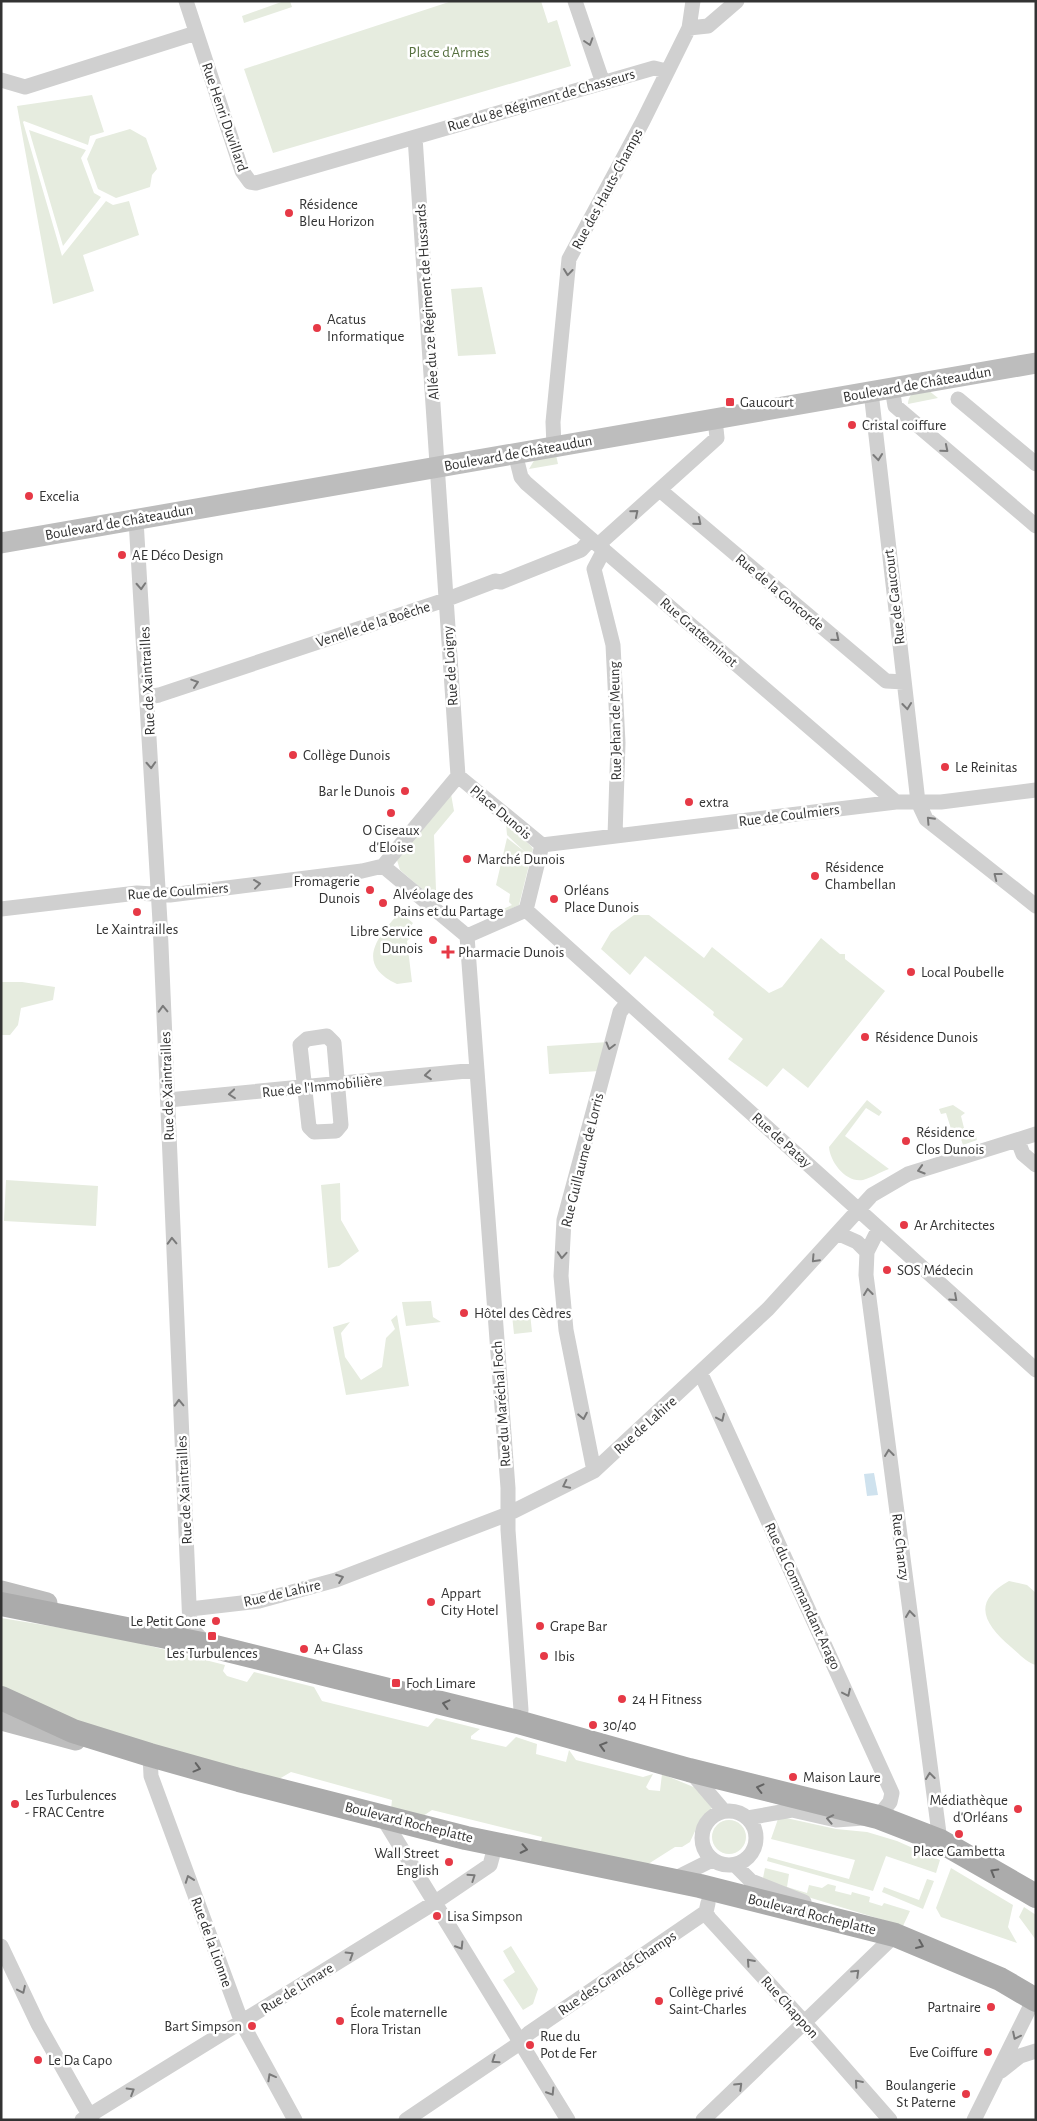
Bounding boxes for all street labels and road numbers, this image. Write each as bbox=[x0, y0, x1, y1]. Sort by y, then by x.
street label: Rue Henri Duvillard bbox=[199, 61, 250, 174]
street label: Rue du 8e Régiment de Chasseurs bbox=[446, 66, 637, 134]
street label: Rue des Hauts-Champs bbox=[569, 126, 646, 252]
street label: Allée du 2e Régiment de Hussards bbox=[413, 203, 442, 401]
street label: Boulevard de Châteaudun bbox=[842, 364, 992, 405]
street label: Boulevard de Châteaudun bbox=[443, 433, 593, 474]
street label: Boulevard de Châteaudun bbox=[44, 502, 194, 543]
street label: Rue de Gaucourt bbox=[881, 548, 908, 645]
street label: Rue de la Concorde bbox=[733, 551, 827, 634]
street label: Rue Gratteminot bbox=[657, 595, 740, 670]
street label: Venelle de la Boêche bbox=[314, 599, 432, 650]
street label: Rue de Loigny bbox=[440, 625, 461, 707]
street label: Rue de Xaintrailles bbox=[137, 626, 158, 736]
street label: Rue Jehan de Meung bbox=[607, 661, 624, 781]
street label: Place Dunois bbox=[467, 783, 534, 842]
street label: Rue de Coulmiers bbox=[738, 802, 840, 829]
street label: Rue de Coulmiers bbox=[127, 880, 229, 903]
street label: Rue de Xaintrailles bbox=[158, 1031, 177, 1141]
street label: Rue de l'Immobilière bbox=[261, 1073, 383, 1100]
street label: Rue Guillaume de Lorris bbox=[559, 1092, 606, 1229]
street label: Rue de Patay bbox=[749, 1110, 815, 1171]
street label: Rue du Maréchal Foch bbox=[490, 1340, 513, 1468]
street label: Rue de Lahire bbox=[611, 1393, 680, 1457]
street label: Rue de Xaintrailles bbox=[174, 1435, 195, 1545]
street label: Rue Chanzy bbox=[889, 1513, 912, 1582]
street label: Rue du Commandant Arago bbox=[762, 1520, 843, 1672]
street label: Rue de Lahire bbox=[242, 1577, 322, 1610]
street label: Boulevard Rocheplatte bbox=[343, 1799, 475, 1846]
street label: Boulevard Rocheplatte bbox=[746, 1891, 878, 1938]
street label: Rue de la Lionne bbox=[188, 1895, 235, 1989]
street label: Rue des Grands Champs bbox=[555, 1928, 679, 2019]
street label: Rue de Limare bbox=[258, 1960, 336, 2017]
street label: Rue Chappon bbox=[758, 1973, 821, 2041]

